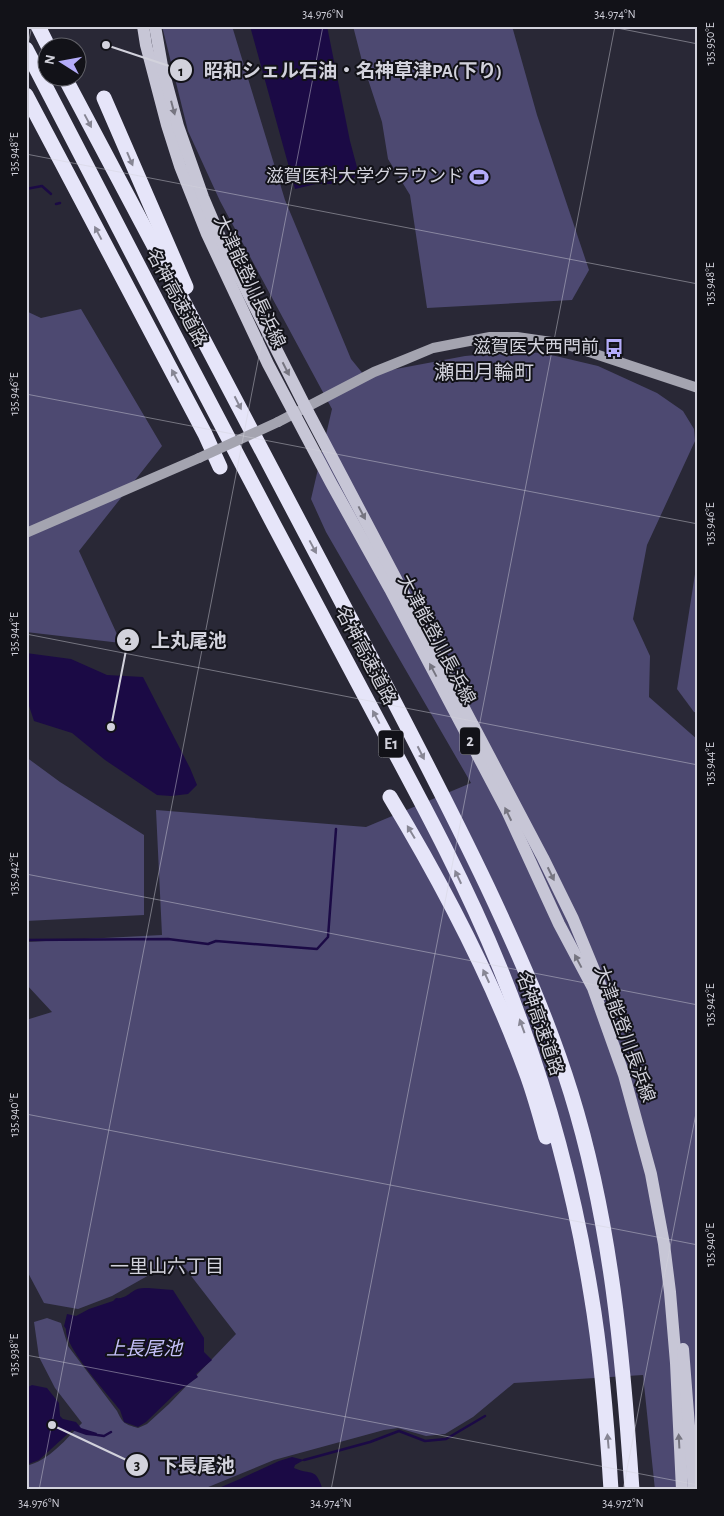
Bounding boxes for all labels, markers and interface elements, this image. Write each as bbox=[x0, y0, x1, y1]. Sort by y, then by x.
text: 34.976°N bbox=[302, 8, 344, 20]
text: 34.974°N bbox=[594, 8, 636, 20]
text: 135.950°E bbox=[704, 22, 716, 66]
north arrow bbox=[38, 38, 88, 88]
callout: 昭和シェル石油・名神草津PA(下り) bbox=[169, 53, 512, 87]
text: N bbox=[42, 54, 58, 66]
text: 昭和シェル石油・名神草津PA(下り) bbox=[204, 60, 502, 81]
text: 1 bbox=[178, 64, 184, 79]
one-way arrow bbox=[170, 100, 178, 115]
one-way arrow bbox=[84, 113, 92, 128]
text: 135.948°E bbox=[8, 132, 20, 176]
one-way arrow bbox=[127, 151, 135, 166]
place label: 滋賀医科大学グラウンド bbox=[266, 166, 464, 186]
sports icon: 滋賀医科大学グラウンド bbox=[468, 166, 490, 188]
street label: 大津能登川長浜線 bbox=[210, 212, 289, 351]
one-way arrow bbox=[94, 226, 103, 240]
street label: 名神高速道路 bbox=[143, 245, 211, 350]
text: 135.948°E bbox=[704, 262, 716, 306]
place label: 滋賀医大西門前 bbox=[473, 337, 599, 357]
bus stop icon: 滋賀医大西門前 bbox=[603, 337, 625, 359]
one-way arrow bbox=[282, 362, 290, 376]
district label: 瀬田月輪町 bbox=[434, 362, 534, 383]
one-way arrow bbox=[171, 369, 179, 384]
text: 135.946°E bbox=[8, 372, 20, 416]
one-way arrow bbox=[234, 396, 242, 411]
text: 135.946°E bbox=[704, 502, 716, 546]
one-way arrow bbox=[358, 505, 366, 520]
one-way arrow bbox=[309, 540, 317, 555]
street label: 大津能登川長浜線 bbox=[394, 571, 480, 708]
street label: 名神高速道路 bbox=[332, 603, 400, 708]
text: 135.944°E bbox=[8, 612, 20, 656]
callout: 上丸尾池 bbox=[116, 623, 237, 657]
text: 上丸尾池 bbox=[151, 631, 227, 651]
text: 2 bbox=[124, 633, 132, 648]
one-way arrow bbox=[429, 663, 437, 677]
one-way arrow bbox=[372, 709, 380, 724]
road number: 2 bbox=[460, 728, 480, 754]
road number: E1 bbox=[378, 731, 404, 758]
text: 135.944°E bbox=[704, 742, 716, 786]
one-way arrow bbox=[417, 746, 425, 761]
one-way arrow bbox=[504, 807, 512, 821]
one-way arrow bbox=[407, 826, 416, 839]
text: 135.942°E bbox=[8, 852, 20, 896]
one-way arrow bbox=[547, 866, 555, 881]
one-way arrow bbox=[454, 870, 462, 884]
one-way arrow bbox=[574, 953, 582, 968]
street label: 大津能登川長浜線 bbox=[591, 963, 659, 1105]
one-way arrow bbox=[482, 969, 490, 983]
street label: 名神高速道路 bbox=[513, 969, 567, 1078]
text: 135.942°E bbox=[704, 983, 716, 1027]
one-way arrow bbox=[518, 1018, 526, 1033]
text: 135.940°E bbox=[8, 1093, 20, 1137]
text: 135.940°E bbox=[704, 1223, 716, 1267]
district label: 一里山六丁目 bbox=[110, 1256, 224, 1277]
text: 135.938°E bbox=[8, 1334, 20, 1376]
water label: 上長尾池 bbox=[106, 1339, 184, 1359]
one-way arrow bbox=[603, 1433, 611, 1449]
one-way arrow bbox=[675, 1433, 683, 1449]
callout: 下長尾池 bbox=[124, 1448, 245, 1482]
text: 下長尾池 bbox=[159, 1456, 235, 1476]
text: 3 bbox=[134, 1458, 140, 1473]
text: 34.976°N bbox=[18, 1497, 60, 1509]
text: 34.974°N bbox=[310, 1497, 352, 1509]
text: 34.972°N bbox=[602, 1497, 644, 1509]

